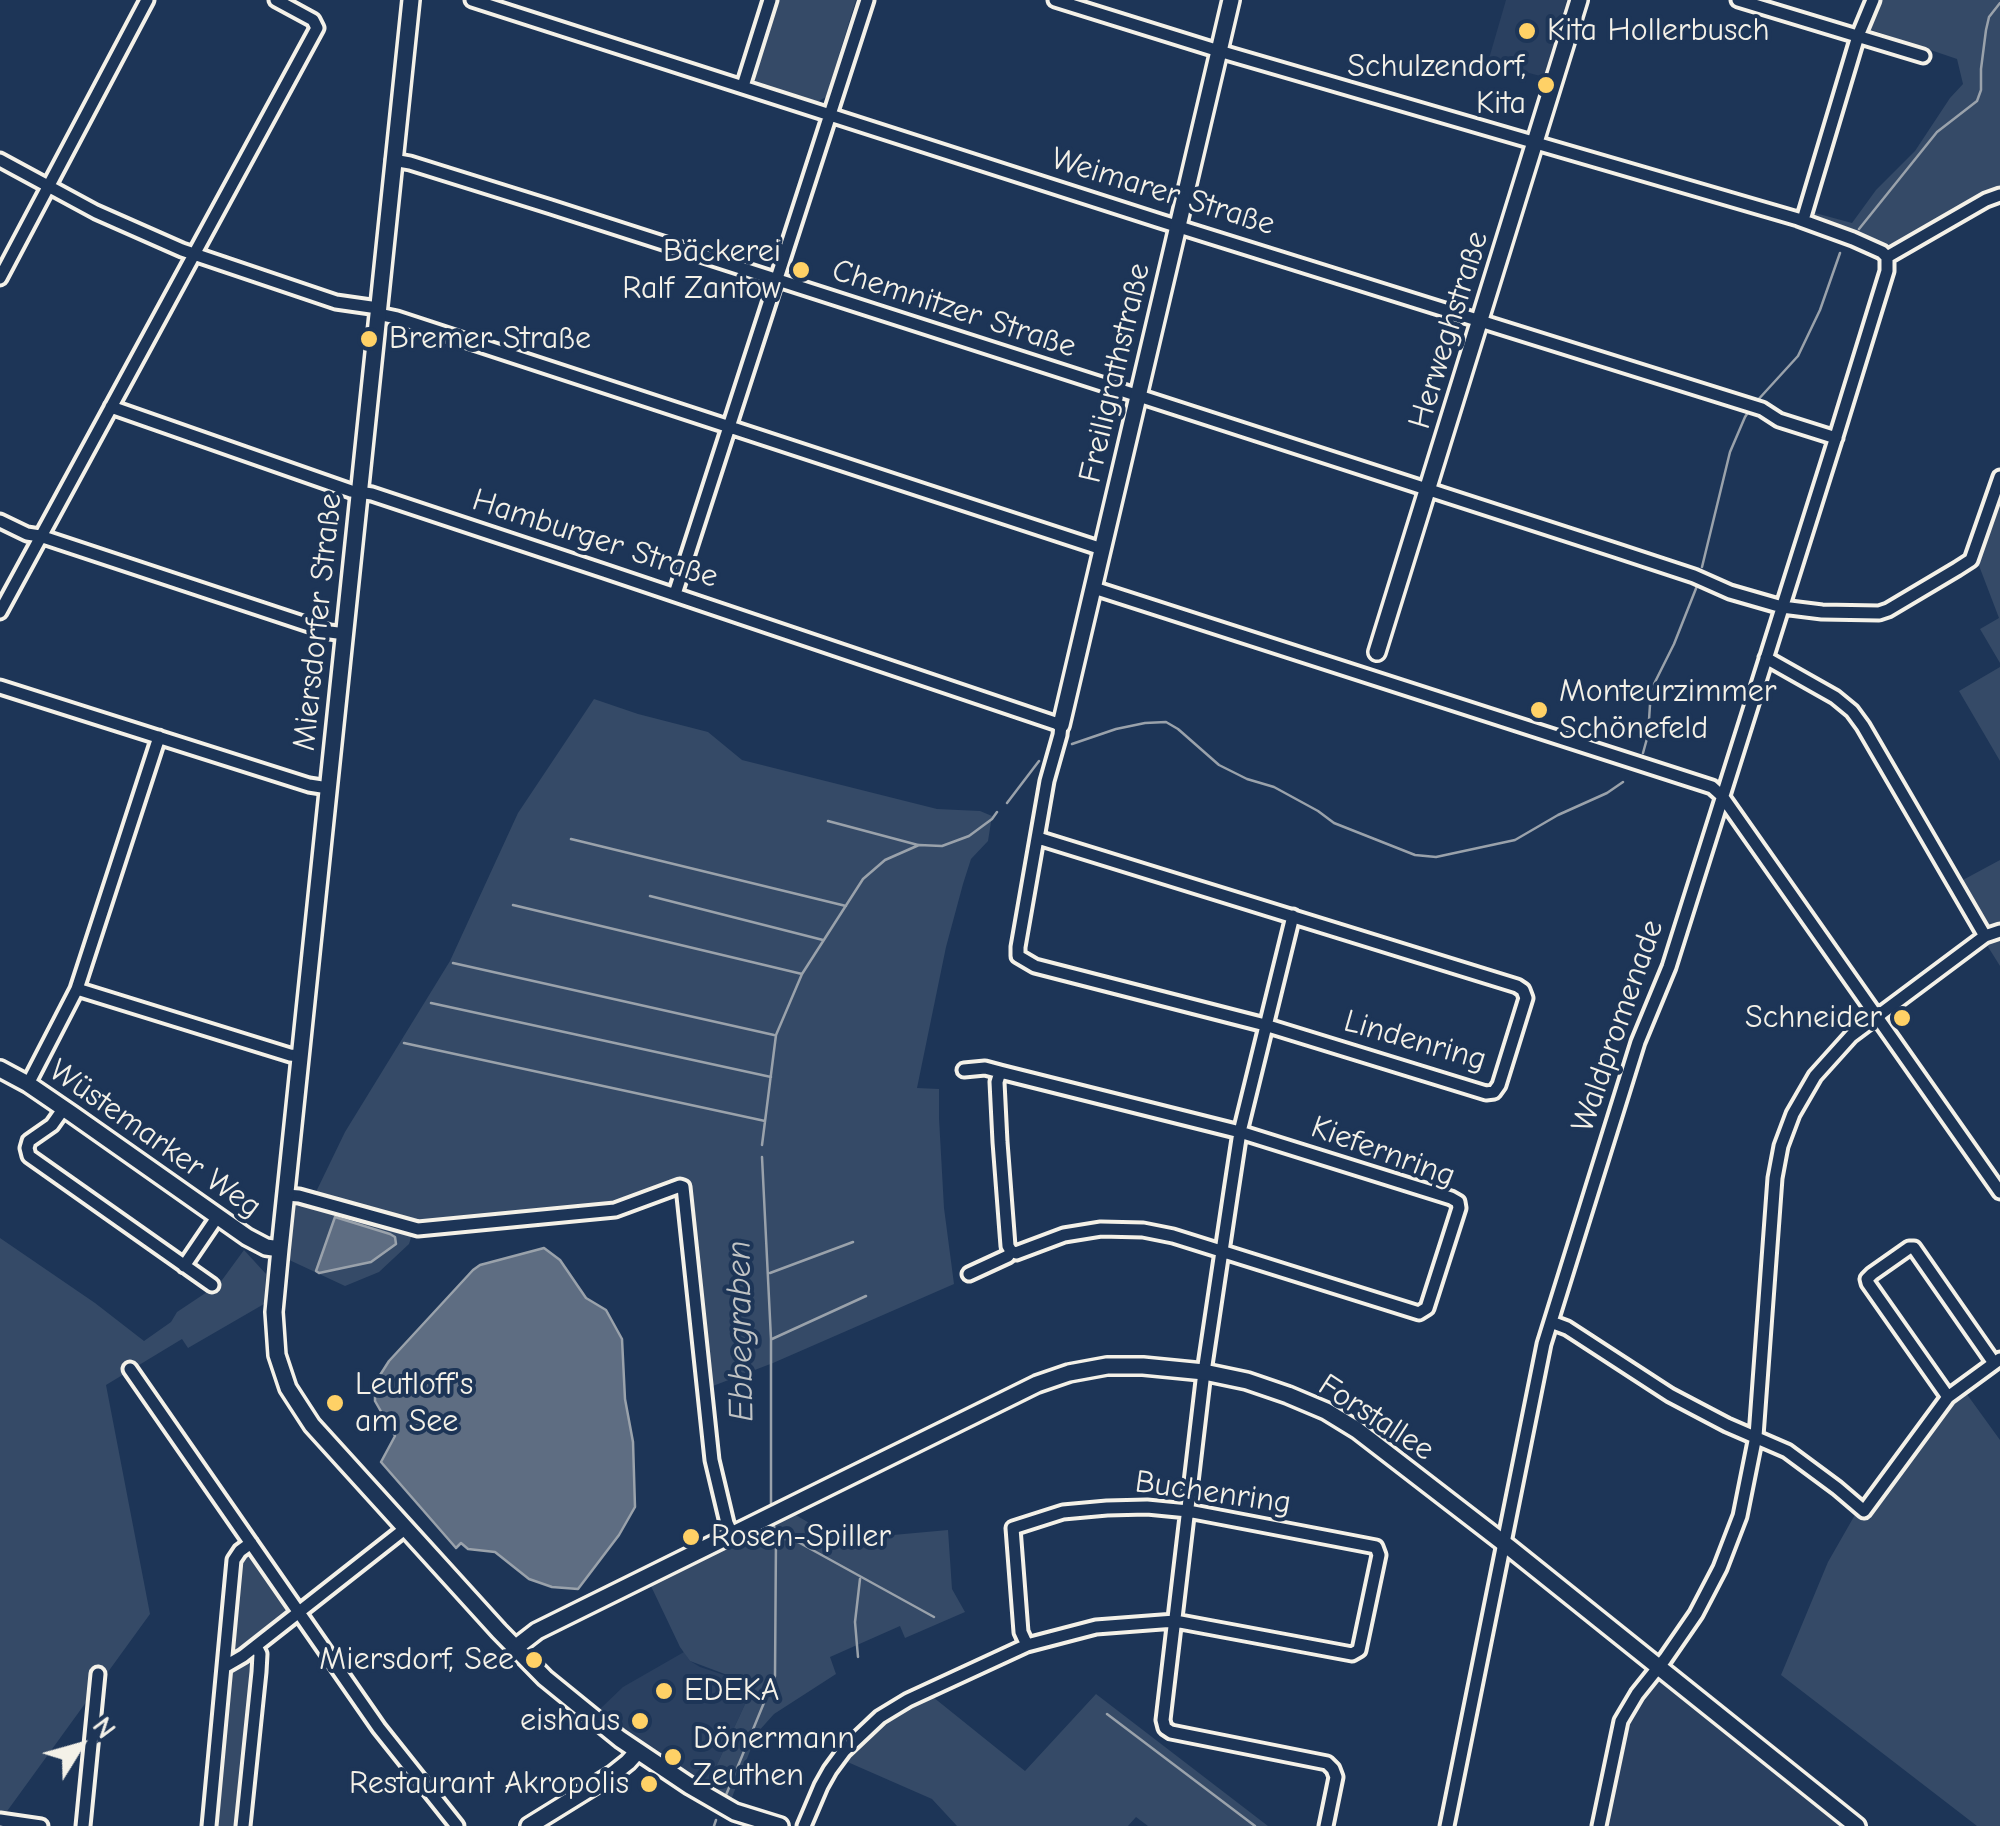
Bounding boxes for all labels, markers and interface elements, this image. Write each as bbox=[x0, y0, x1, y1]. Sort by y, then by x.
place label: Kita Hollerbusch bbox=[1547, 12, 1770, 50]
marker: Kita Hollerbusch bbox=[1516, 20, 1538, 42]
place label: Schulzendorf, Kita bbox=[1347, 48, 1526, 123]
marker: Schulzendorf, Kita bbox=[1535, 74, 1557, 96]
street label: Weimarer Straße bbox=[1047, 140, 1279, 244]
street label: Herweghstraße bbox=[1401, 227, 1497, 433]
place label: Bäckerei Ralf Zantow bbox=[622, 233, 781, 308]
street label: Chemnitzer Straße bbox=[827, 251, 1081, 367]
marker: Bäckerei Ralf Zantow bbox=[790, 259, 812, 281]
street label: Freiligrathstraße bbox=[1071, 260, 1159, 486]
place label: Bremer Straße bbox=[389, 320, 591, 358]
marker: Bremer Straße bbox=[358, 328, 380, 350]
street label: Hamburger Straße bbox=[467, 481, 723, 597]
street label: Miersdorfer Straße bbox=[285, 491, 351, 753]
place label: Monteurzimmer Schönefeld bbox=[1559, 673, 1777, 748]
marker: Monteurzimmer Schönefeld bbox=[1528, 699, 1550, 721]
street label: Waldpromenade bbox=[1564, 915, 1672, 1137]
place label: Schneider bbox=[1745, 999, 1882, 1037]
street label: Lindenring bbox=[1339, 1002, 1491, 1080]
marker: Schneider bbox=[1891, 1007, 1913, 1029]
street label: Wüstemarker Weg bbox=[42, 1052, 268, 1226]
street label: Kiefernring bbox=[1306, 1108, 1460, 1196]
water label: Ebbegraben bbox=[718, 1240, 764, 1422]
place label: Leutloff's am See bbox=[355, 1366, 473, 1441]
street label: Forstallee bbox=[1311, 1366, 1441, 1470]
marker: Leutloff's am See bbox=[324, 1392, 346, 1414]
street label: Buchenring bbox=[1133, 1463, 1293, 1523]
place label: Rosen-Spiller bbox=[711, 1518, 891, 1556]
marker: Rosen-Spiller bbox=[680, 1526, 702, 1548]
place label: Miersdorf, See bbox=[319, 1641, 514, 1679]
marker: Miersdorf, See bbox=[523, 1649, 545, 1671]
place label: EDEKA bbox=[684, 1672, 779, 1710]
marker: EDEKA bbox=[653, 1680, 675, 1702]
north arrow bbox=[30, 1696, 130, 1796]
place label: eishaus bbox=[520, 1702, 620, 1740]
marker: eishaus bbox=[629, 1710, 651, 1732]
text: N bbox=[86, 1711, 122, 1745]
place label: Dönermann Zeuthen bbox=[693, 1720, 855, 1795]
marker: Dönermann Zeuthen bbox=[662, 1746, 684, 1768]
place label: Restaurant Akropolis bbox=[349, 1765, 629, 1803]
marker: Restaurant Akropolis bbox=[638, 1773, 660, 1795]

